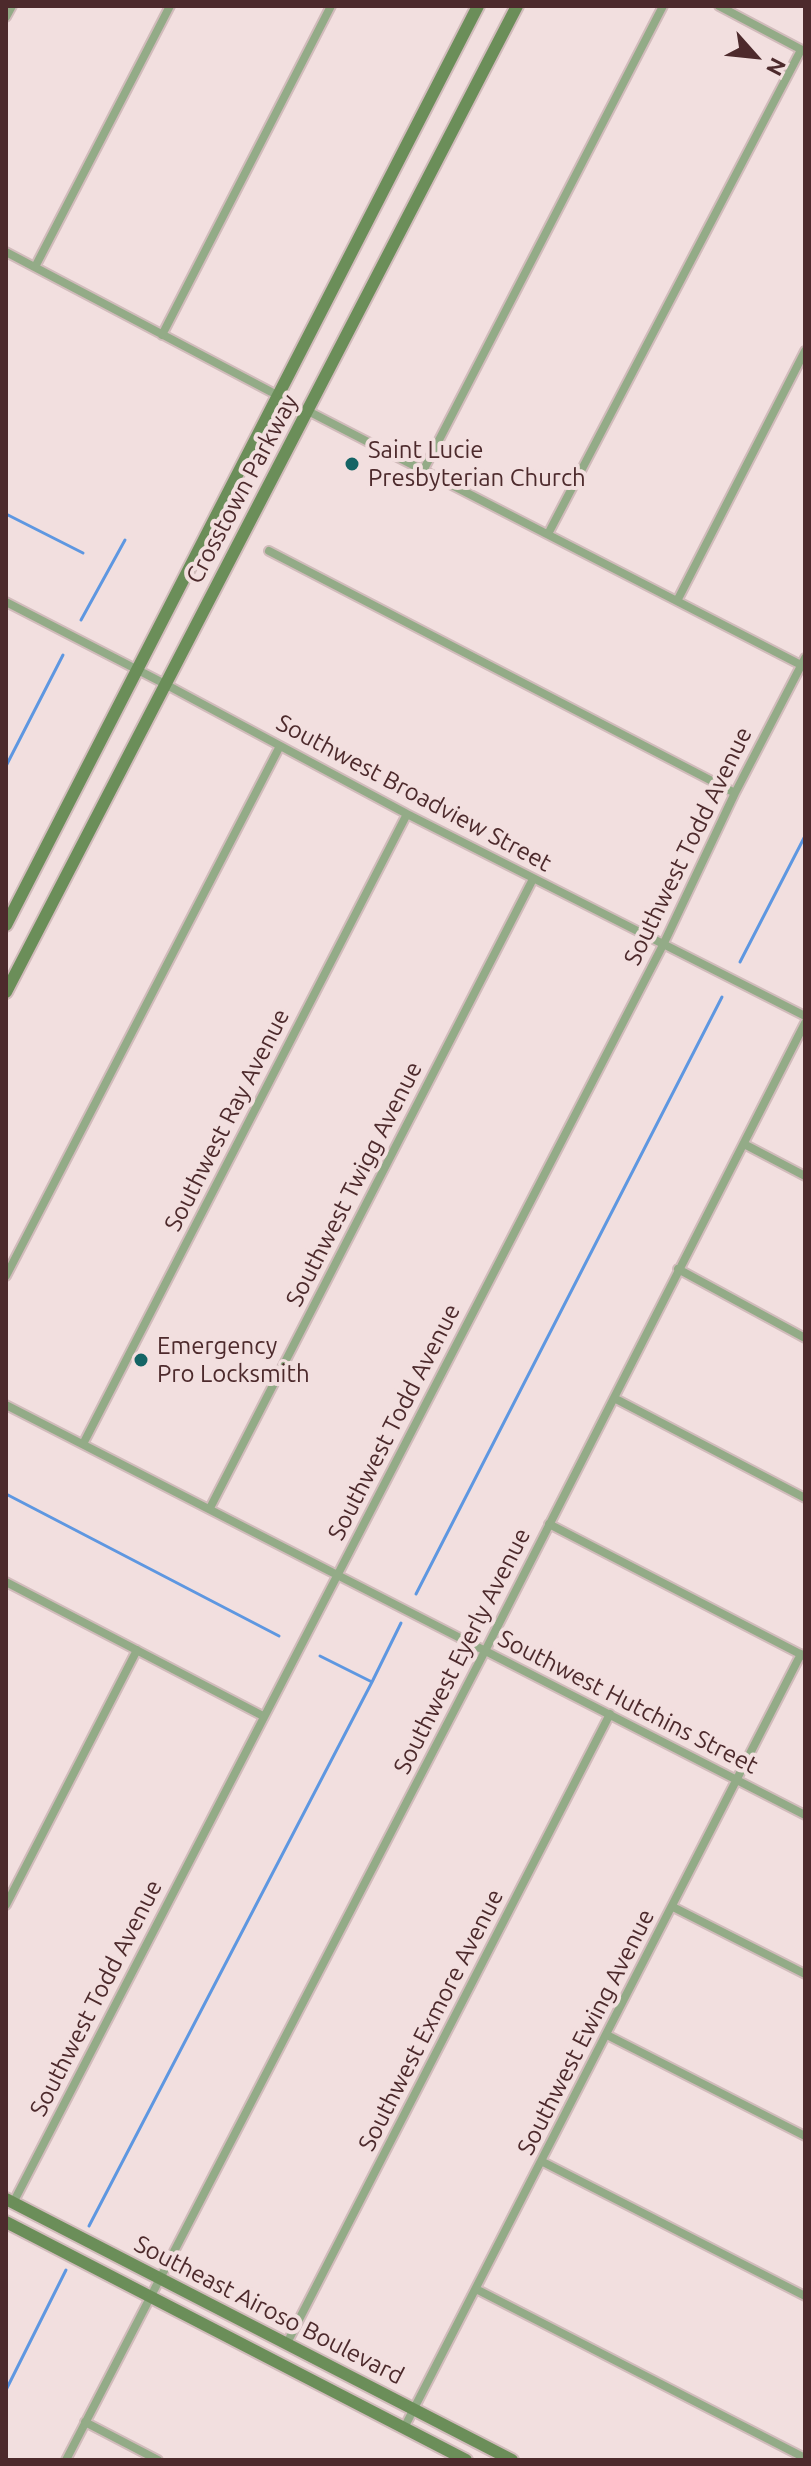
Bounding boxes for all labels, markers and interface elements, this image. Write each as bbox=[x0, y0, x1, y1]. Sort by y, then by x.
north arrow bbox=[715, 16, 795, 96]
text: N bbox=[762, 54, 792, 80]
street label: Crosstown Parkway bbox=[180, 389, 304, 589]
place label: Saint Lucie Presbyterian Church bbox=[368, 436, 586, 492]
marker: Saint Lucie Presbyterian Church bbox=[343, 455, 361, 473]
street label: Southwest Broadview Street bbox=[272, 708, 556, 878]
street label: Southwest Todd Avenue bbox=[618, 722, 758, 970]
street label: Southwest Ray Avenue bbox=[158, 1004, 296, 1236]
street label: Southwest Twigg Avenue bbox=[280, 1057, 428, 1311]
street label: Southwest Todd Avenue bbox=[322, 1299, 466, 1545]
place label: Emergency Pro Locksmith bbox=[157, 1332, 310, 1388]
marker: Emergency Pro Locksmith bbox=[132, 1351, 150, 1369]
street label: Southwest Eyerly Avenue bbox=[387, 1523, 537, 1779]
street label: Southwest Hutchins Street bbox=[493, 1624, 763, 1780]
street label: Southwest Todd Avenue bbox=[24, 1875, 168, 2121]
street label: Southwest Exmore Avenue bbox=[352, 1884, 510, 2156]
street label: Southwest Ewing Avenue bbox=[511, 1904, 661, 2160]
street label: Southeast Airoso Boulevard bbox=[129, 2229, 409, 2391]

